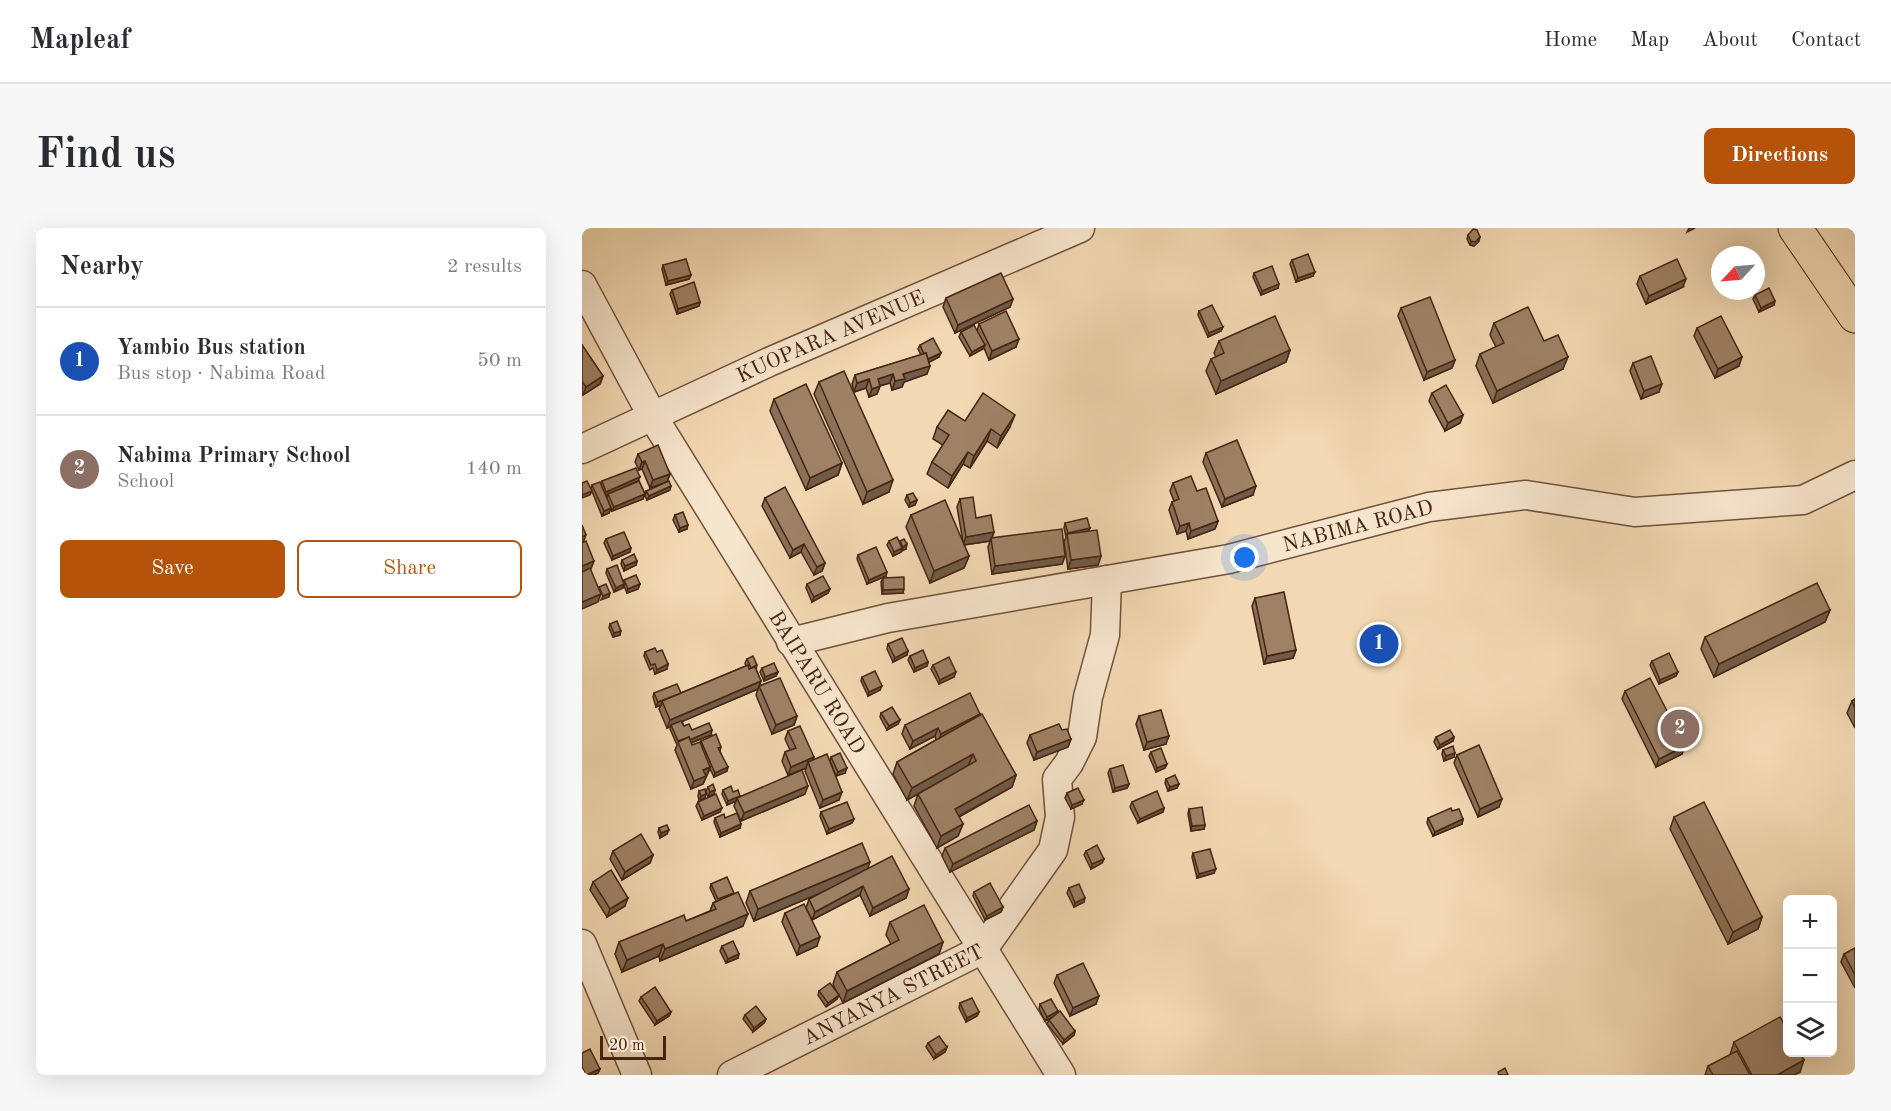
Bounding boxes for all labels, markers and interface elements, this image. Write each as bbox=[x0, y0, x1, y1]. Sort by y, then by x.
text: Mapleaf bbox=[30, 27, 130, 55]
text: Home bbox=[1544, 30, 1597, 51]
text: Map bbox=[1630, 30, 1669, 51]
text: About bbox=[1702, 30, 1758, 51]
text: Contact bbox=[1791, 30, 1861, 51]
button: Directions bbox=[1704, 128, 1855, 184]
text: Find us bbox=[36, 135, 175, 177]
north arrow bbox=[1711, 246, 1765, 300]
text: Nearby bbox=[60, 254, 144, 280]
text: 2 results bbox=[447, 257, 522, 277]
street label: KUOPARA AVENUE bbox=[734, 287, 928, 387]
text: Yambio Bus station bbox=[117, 337, 306, 359]
text: 1 bbox=[74, 351, 85, 371]
text: 50 m bbox=[477, 351, 522, 371]
text: Bus stop · Nabima Road bbox=[117, 364, 325, 384]
text: Nabima Primary School bbox=[117, 445, 351, 467]
text: 2 bbox=[74, 459, 85, 479]
text: 140 m bbox=[466, 459, 522, 479]
text: School bbox=[117, 472, 174, 492]
street label: NABIMA ROAD bbox=[1281, 497, 1436, 557]
button: Save bbox=[60, 540, 285, 598]
button: Share bbox=[297, 540, 522, 598]
your location bbox=[1230, 543, 1259, 572]
street label: BAIPARU ROAD bbox=[764, 608, 868, 758]
pin: 1 bbox=[1360, 622, 1398, 666]
pin: 2 bbox=[1660, 706, 1700, 752]
map controls bbox=[1783, 895, 1837, 1057]
button: + bbox=[1783, 895, 1837, 949]
street label: ANYANYA STREET bbox=[800, 941, 987, 1050]
button: − bbox=[1783, 949, 1837, 1003]
button: layers bbox=[1783, 1003, 1837, 1057]
scale bar bbox=[600, 1033, 666, 1060]
text: 20 m bbox=[609, 1038, 645, 1054]

